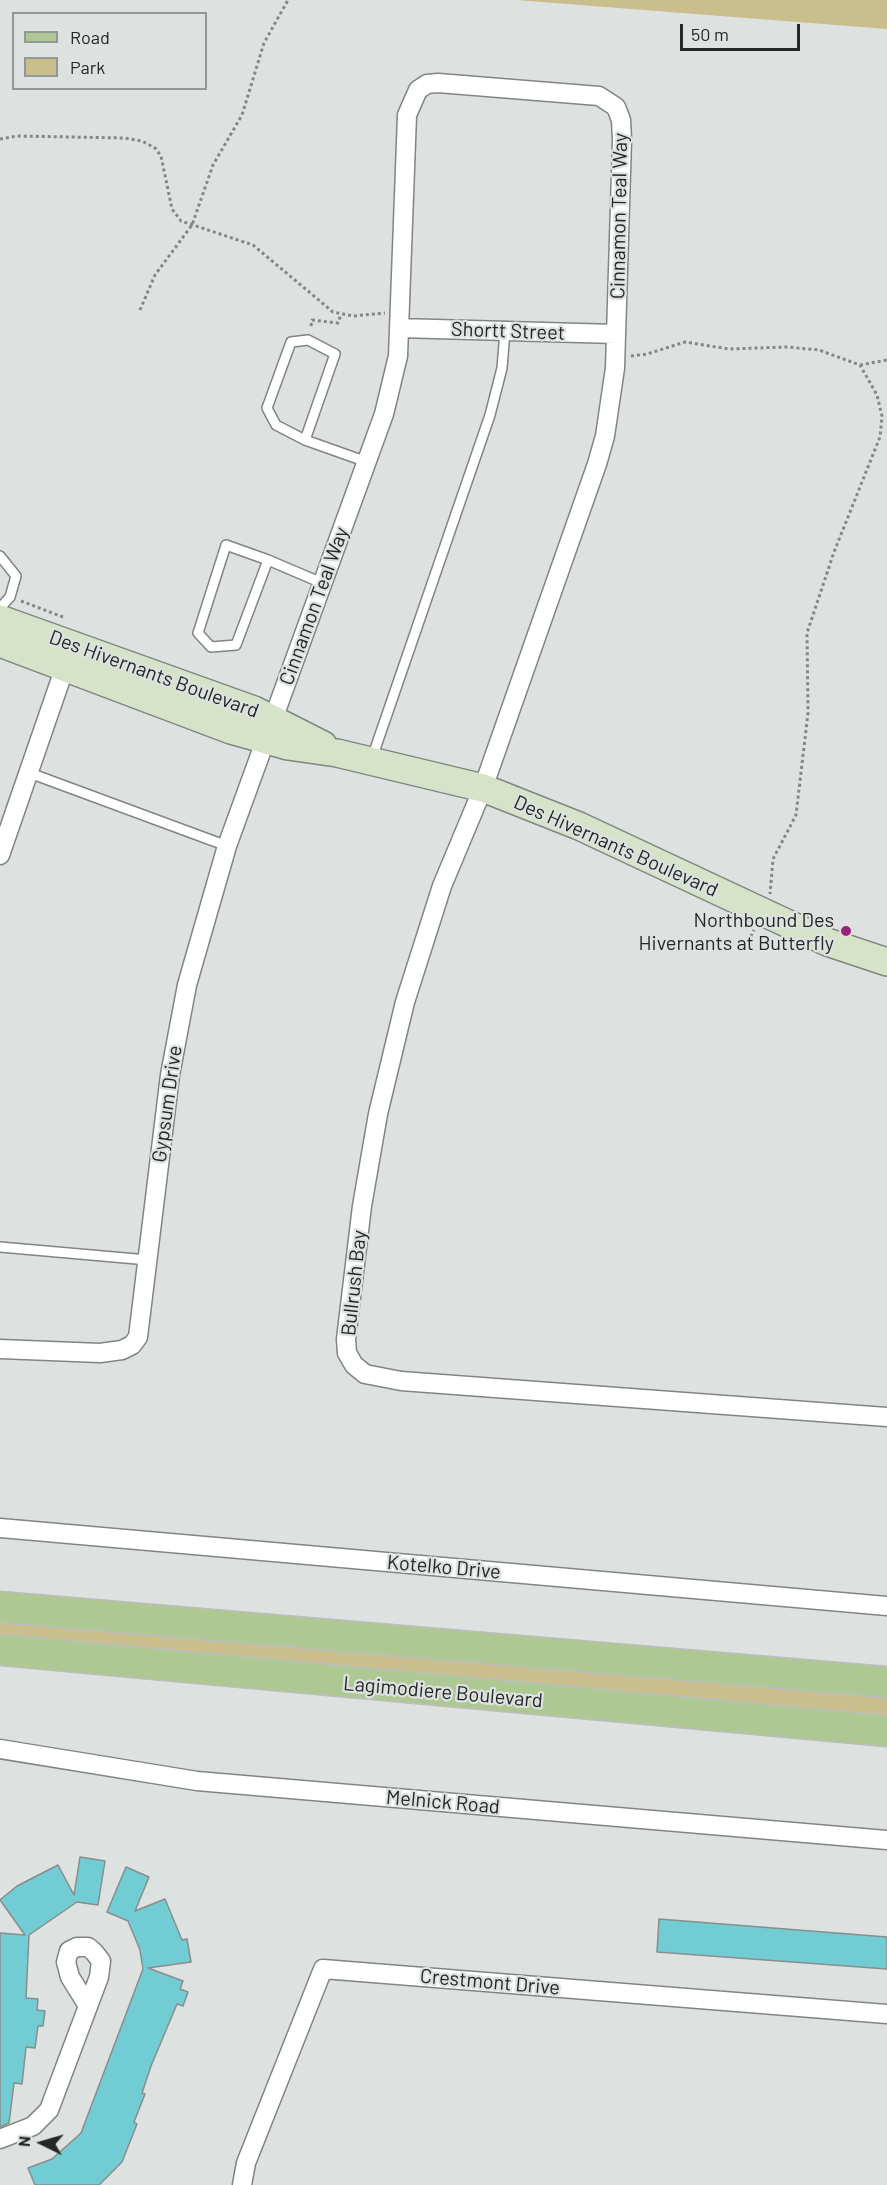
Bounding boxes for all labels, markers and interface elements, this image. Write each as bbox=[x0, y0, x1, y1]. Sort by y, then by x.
legend bbox=[12, 12, 207, 90]
scale bar bbox=[683, 12, 803, 50]
text: 50 m bbox=[691, 23, 729, 45]
text: Road bbox=[70, 26, 110, 48]
text: Park bbox=[70, 56, 105, 78]
street label: Cinnamon Teal Way bbox=[606, 133, 632, 299]
street label: Shortt Street bbox=[451, 317, 565, 345]
street label: Cinnamon Teal Way bbox=[274, 524, 354, 688]
street label: Des Hivernants Boulevard bbox=[46, 625, 262, 723]
street label: Des Hivernants Boulevard bbox=[510, 790, 722, 902]
place label: Northbound Des Hivernants at Butterfly bbox=[639, 908, 834, 955]
marker: Northbound Des Hivernants at Butterfly bbox=[839, 924, 853, 938]
street label: Gypsum Drive bbox=[147, 1044, 187, 1164]
street label: Bullrush Bay bbox=[337, 1229, 371, 1337]
street label: Kotelko Drive bbox=[386, 1550, 502, 1584]
street label: Lagimodiere Boulevard bbox=[342, 1671, 544, 1713]
street label: Melnick Road bbox=[385, 1785, 501, 1819]
street label: Crestmont Drive bbox=[419, 1964, 561, 2000]
north arrow bbox=[12, 2113, 72, 2173]
text: N bbox=[14, 2135, 33, 2148]

